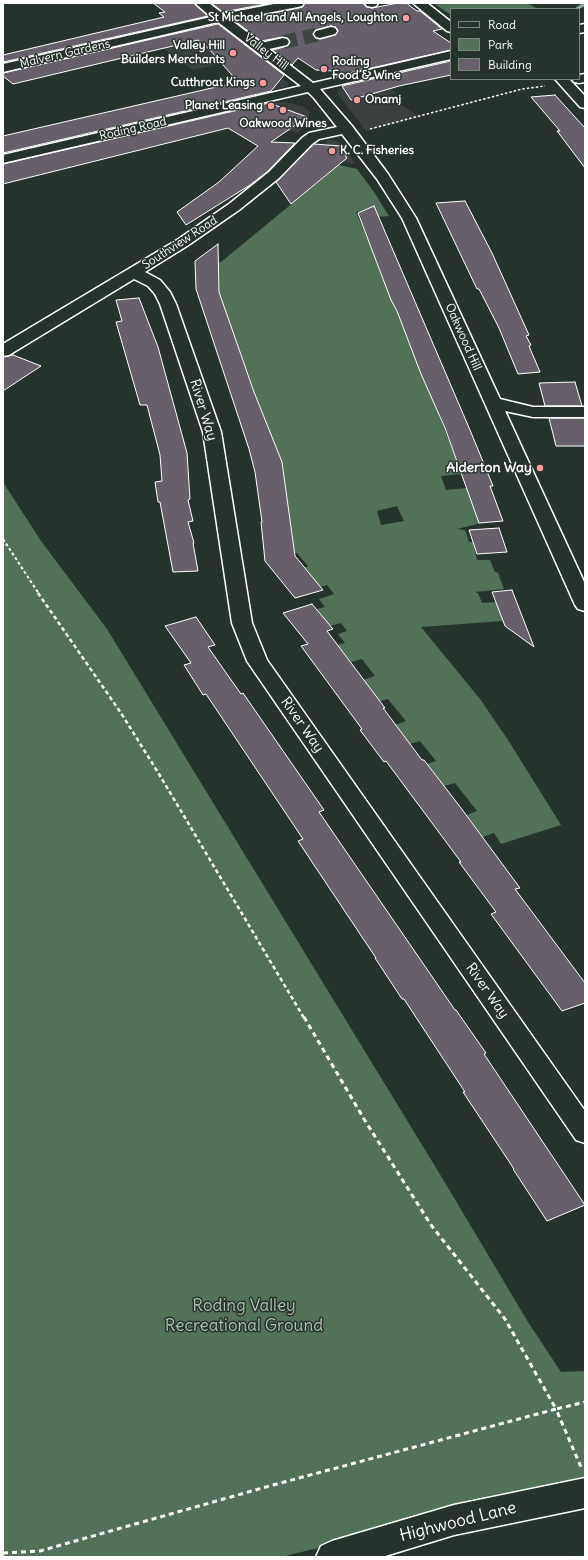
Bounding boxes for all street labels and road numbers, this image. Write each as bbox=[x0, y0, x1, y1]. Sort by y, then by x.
street label: Valley Hill bbox=[241, 31, 291, 73]
street label: Malvern Gardens bbox=[18, 37, 112, 71]
street label: Roding Road bbox=[98, 114, 168, 144]
street label: Southview Road bbox=[140, 213, 220, 273]
street label: Oakwood Hill bbox=[442, 301, 484, 373]
street label: River Way bbox=[186, 377, 220, 443]
street label: River Way bbox=[277, 694, 327, 756]
street label: River Way bbox=[462, 960, 512, 1022]
street label: Highwood Lane bbox=[398, 1498, 518, 1546]

